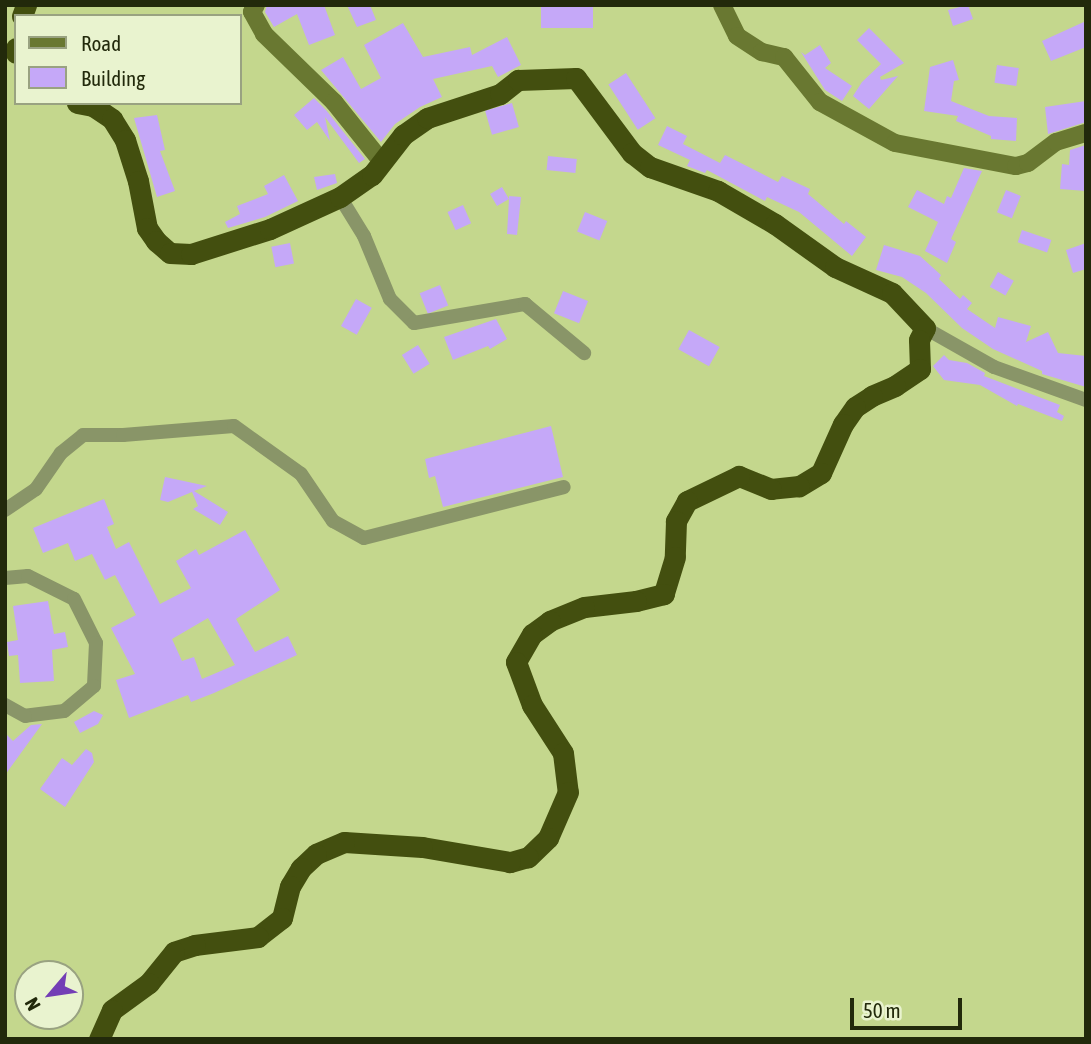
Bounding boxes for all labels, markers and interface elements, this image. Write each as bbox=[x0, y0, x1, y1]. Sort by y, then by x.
legend bbox=[14, 14, 242, 105]
text: Road bbox=[81, 31, 121, 55]
text: Building bbox=[81, 66, 145, 90]
north arrow bbox=[14, 960, 84, 1030]
scale bar bbox=[853, 984, 965, 1028]
text: N bbox=[20, 994, 45, 1014]
text: 50 m bbox=[863, 998, 901, 1022]

